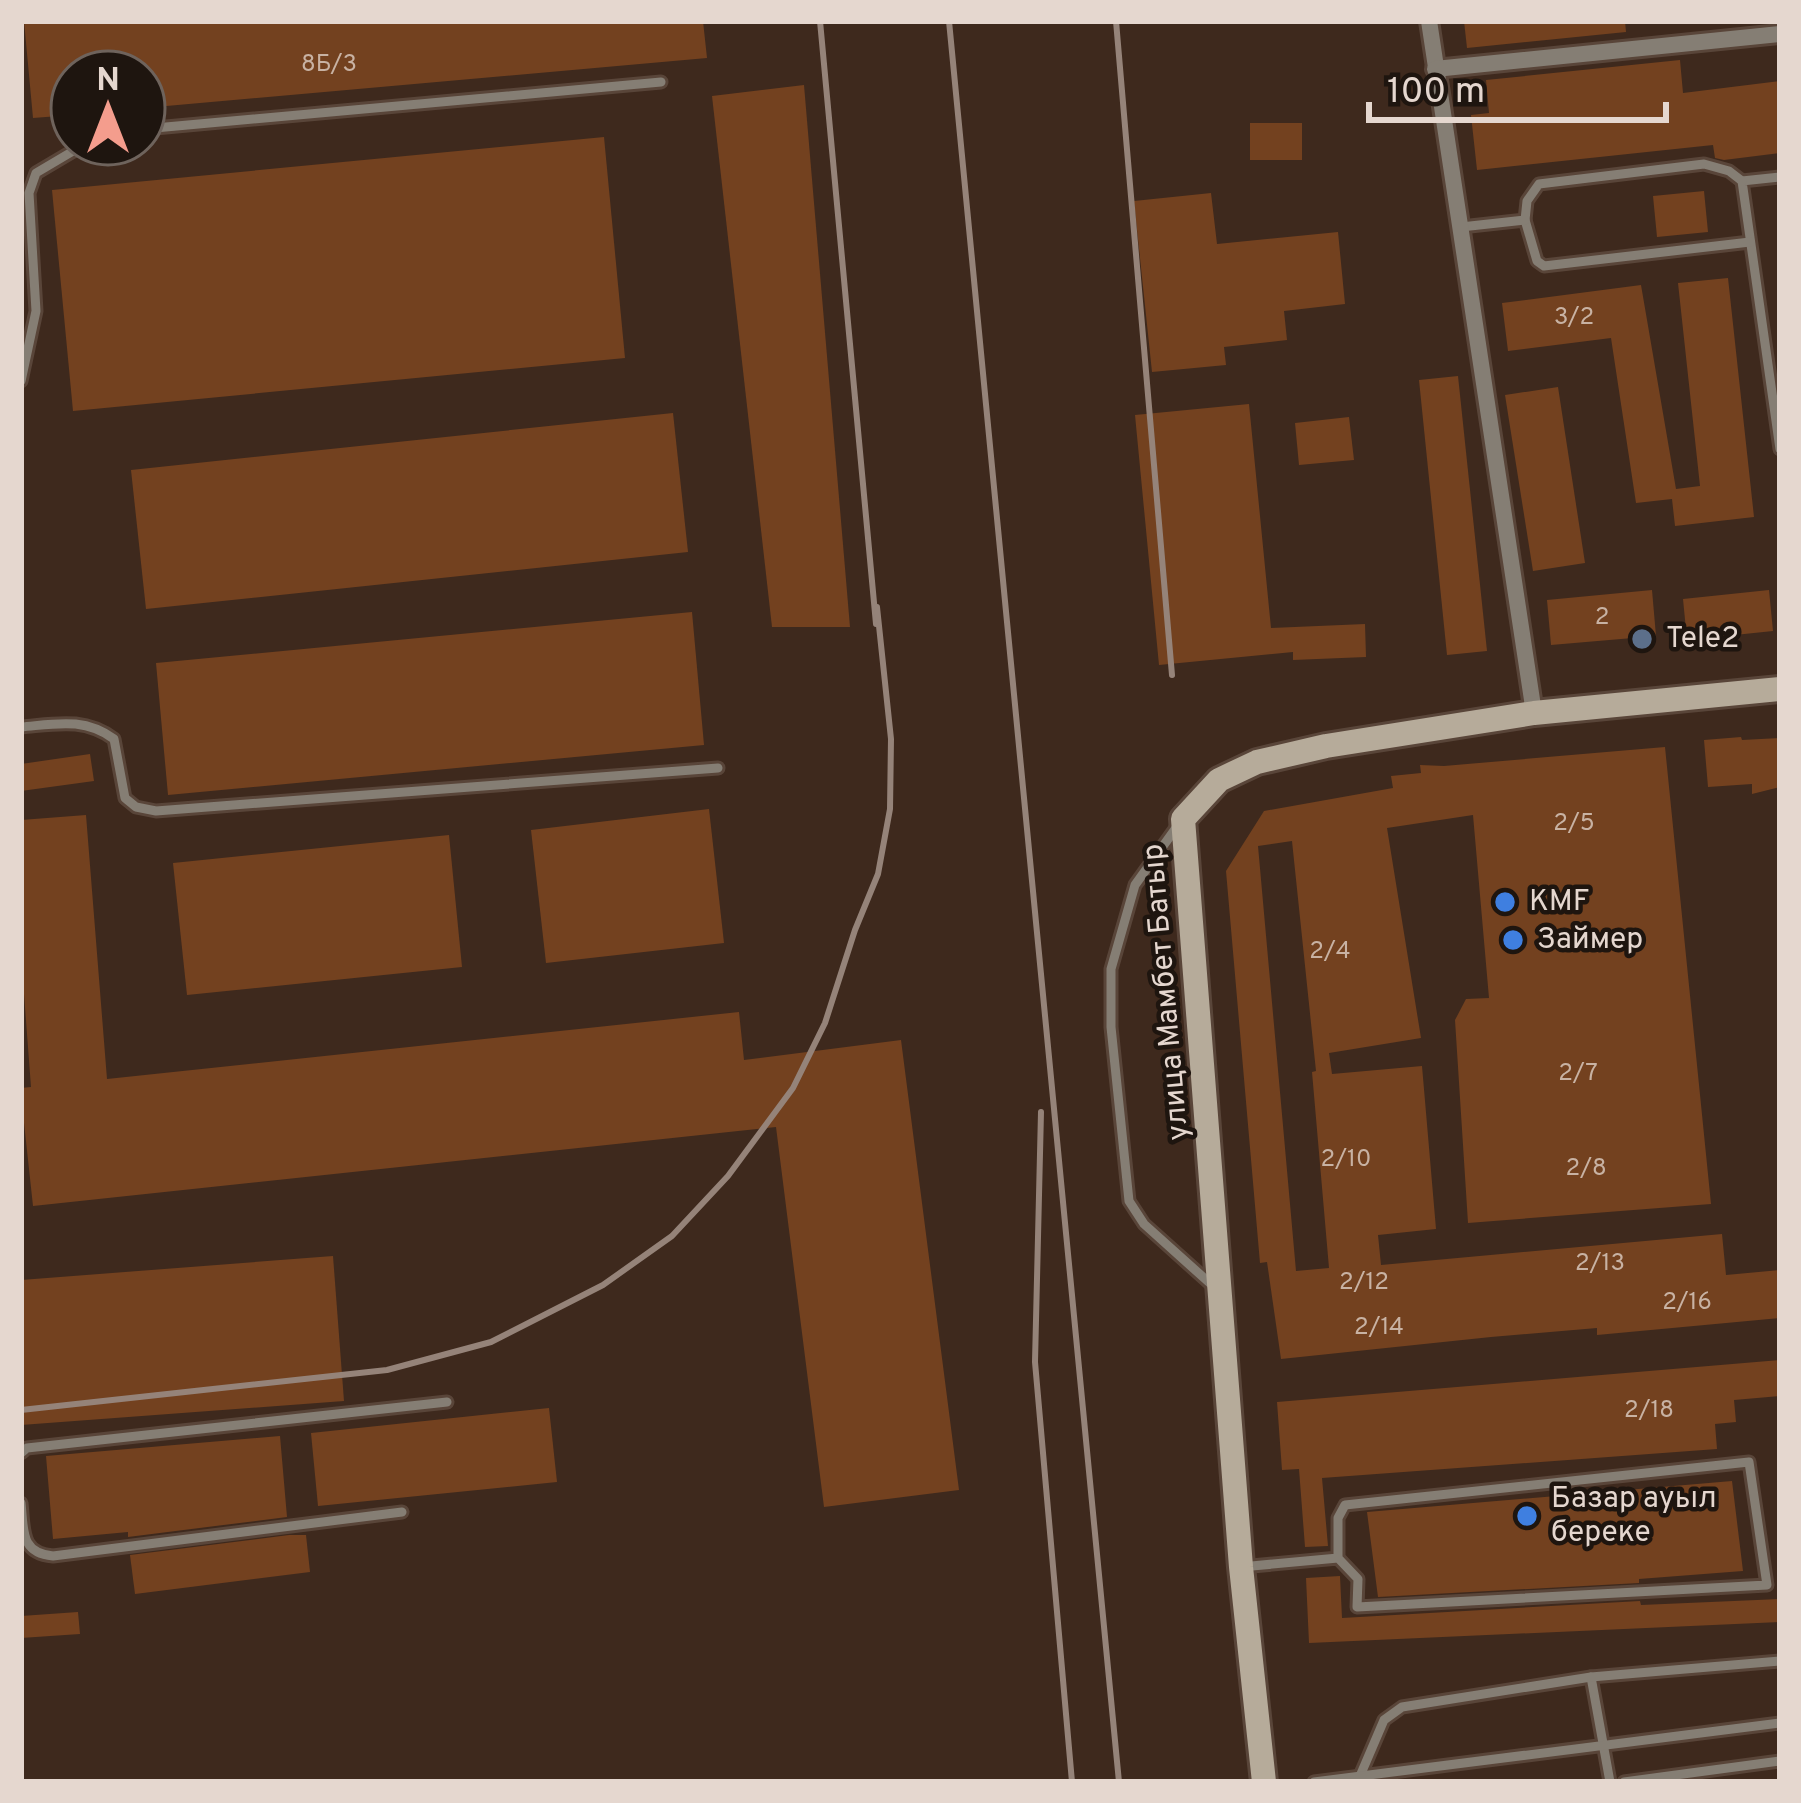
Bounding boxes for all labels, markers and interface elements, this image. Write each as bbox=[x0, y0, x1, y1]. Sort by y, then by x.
north arrow bbox=[48, 48, 168, 168]
scale bar bbox=[1369, 48, 1666, 122]
house number: 8Б/3 bbox=[301, 50, 357, 80]
text: N bbox=[96, 61, 120, 103]
text: 100 m bbox=[1387, 70, 1485, 116]
house number: 3/2 bbox=[1554, 303, 1594, 333]
house number: 2 bbox=[1595, 603, 1609, 633]
place label: Tele2 bbox=[1666, 621, 1739, 658]
marker: Tele2 bbox=[1629, 626, 1655, 652]
house number: 2/5 bbox=[1553, 809, 1595, 839]
street label: улица Мамбет Батыр bbox=[1136, 842, 1198, 1142]
place label: KMF bbox=[1529, 884, 1590, 921]
marker: KMF bbox=[1492, 889, 1518, 915]
place label: Займер bbox=[1537, 922, 1643, 959]
marker: Займер bbox=[1500, 927, 1526, 953]
house number: 2/4 bbox=[1309, 937, 1351, 967]
house number: 2/7 bbox=[1558, 1059, 1598, 1089]
house number: 2/10 bbox=[1321, 1145, 1371, 1175]
house number: 2/8 bbox=[1565, 1154, 1607, 1184]
house number: 2/13 bbox=[1575, 1249, 1625, 1279]
house number: 2/12 bbox=[1339, 1268, 1389, 1298]
house number: 2/16 bbox=[1662, 1288, 1712, 1318]
house number: 2/14 bbox=[1354, 1313, 1404, 1343]
house number: 2/18 bbox=[1624, 1396, 1674, 1426]
place label: Базар ауыл береке bbox=[1551, 1481, 1717, 1552]
marker: Базар ауыл береке bbox=[1514, 1503, 1540, 1529]

